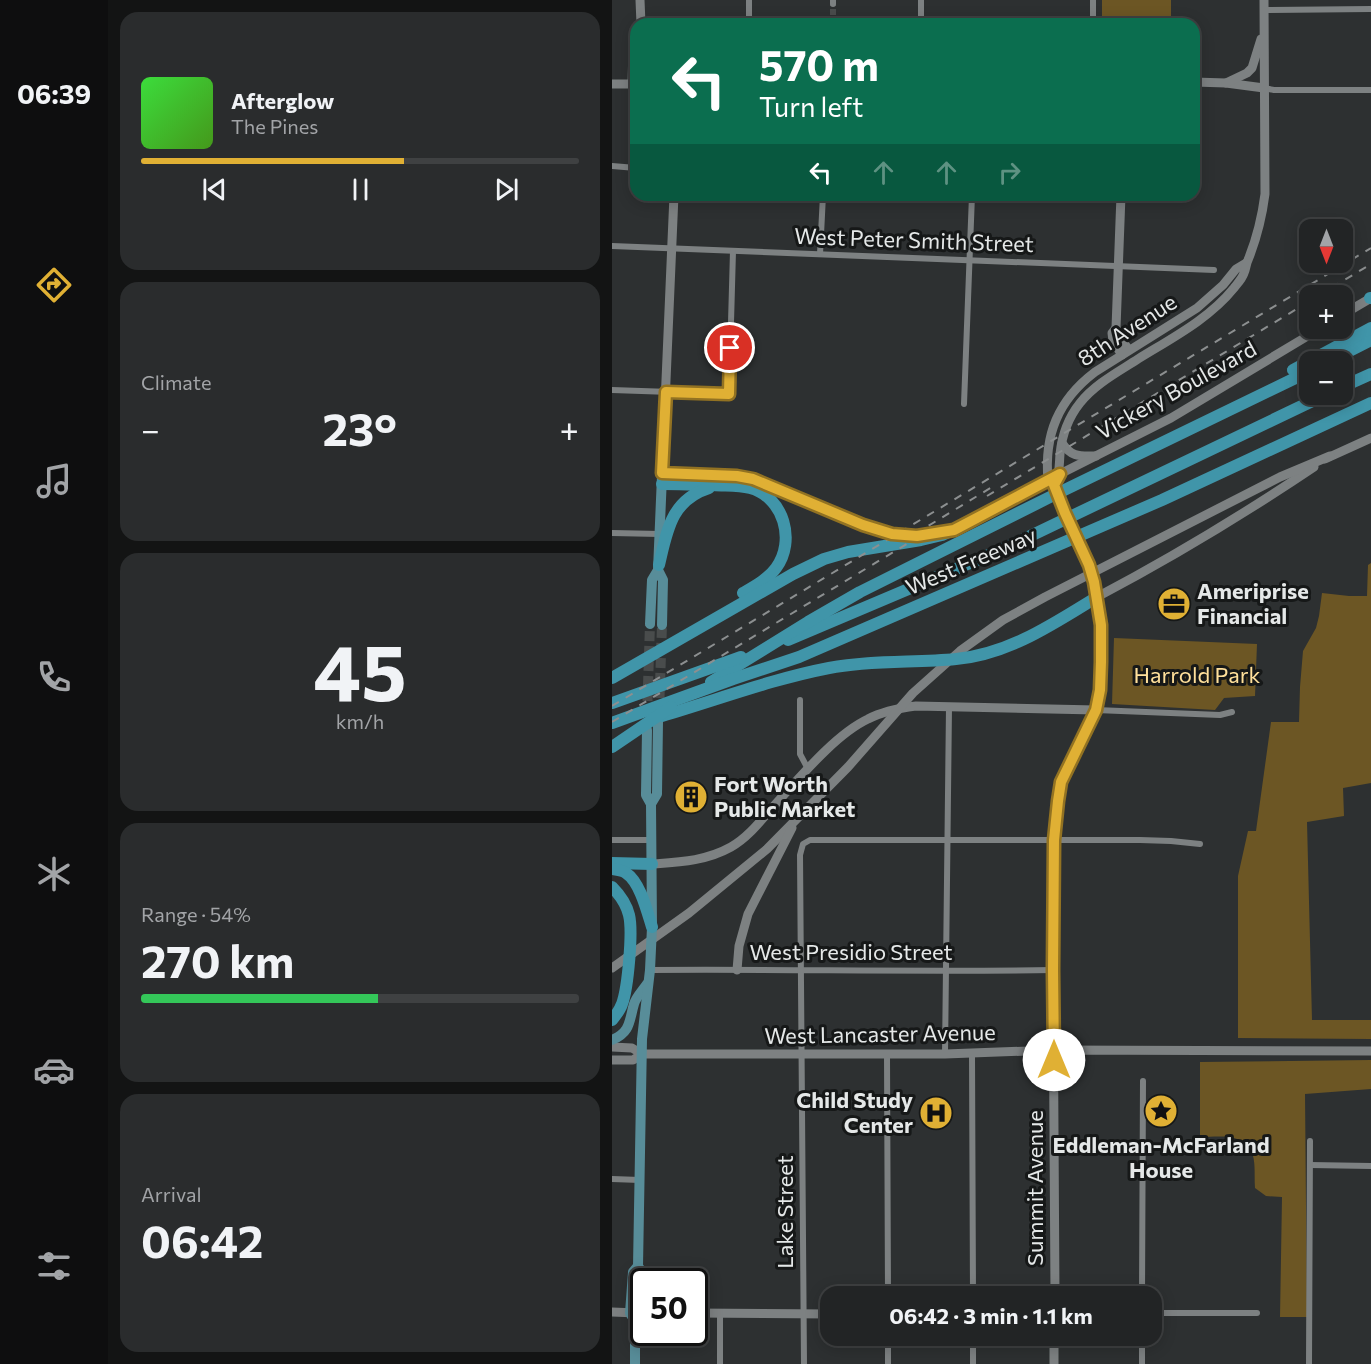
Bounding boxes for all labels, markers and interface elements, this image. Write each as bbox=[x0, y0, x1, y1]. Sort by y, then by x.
text: 570 m bbox=[759, 38, 879, 90]
icon: left bbox=[660, 42, 738, 120]
text: 06:39 bbox=[17, 77, 91, 110]
text: Afterglow bbox=[231, 87, 334, 114]
text: Turn left bbox=[759, 90, 863, 123]
text: The Pines bbox=[231, 114, 318, 138]
icon: left bbox=[804, 156, 837, 189]
icon: ahead bbox=[867, 156, 900, 189]
icon: ahead bbox=[930, 156, 963, 189]
icon: right bbox=[993, 156, 1026, 189]
icon: previous bbox=[198, 173, 231, 206]
icon: pause bbox=[344, 173, 377, 206]
icon: next bbox=[490, 173, 523, 206]
north arrow bbox=[1299, 219, 1353, 273]
map controls bbox=[1299, 219, 1353, 405]
street label: West Peter Smith Street bbox=[794, 222, 1034, 257]
icon: directions bbox=[33, 264, 75, 306]
button: + bbox=[1299, 285, 1353, 339]
street label: 8th Avenue bbox=[1072, 288, 1181, 372]
pin bbox=[704, 322, 755, 373]
icon: arrive bbox=[713, 331, 746, 364]
street label: Vickery Boulevard bbox=[1091, 334, 1261, 445]
button: − bbox=[1299, 351, 1353, 405]
text: Climate bbox=[141, 370, 211, 394]
text: 23° bbox=[323, 400, 397, 455]
text: − bbox=[141, 408, 160, 449]
text: + bbox=[560, 408, 579, 449]
icon: music bbox=[33, 460, 75, 502]
street label: West Freeway bbox=[901, 521, 1040, 600]
place label: Ameriprise Financial bbox=[1197, 577, 1309, 629]
office icon: Ameriprise Financial bbox=[1156, 586, 1192, 622]
text: 45 bbox=[313, 622, 407, 717]
icon: phone bbox=[33, 656, 75, 698]
park label: Harrold Park bbox=[1134, 661, 1261, 688]
text: km/h bbox=[336, 709, 384, 733]
place label: Fort Worth Public Market bbox=[714, 770, 855, 822]
building icon: Fort Worth Public Market bbox=[673, 779, 709, 815]
icon: climate bbox=[33, 853, 75, 895]
text: Range · 54% bbox=[141, 902, 251, 926]
text: 270 km bbox=[141, 932, 294, 987]
street label: West Presidio Street bbox=[749, 938, 953, 965]
street label: West Lancaster Avenue bbox=[764, 1018, 996, 1049]
position arrow bbox=[1022, 1028, 1086, 1092]
icon: car bbox=[33, 1049, 75, 1091]
place label: Child Study Center bbox=[796, 1086, 913, 1138]
place icon: Eddleman-McFarland House bbox=[1143, 1093, 1179, 1129]
hospital icon: Child Study Center bbox=[918, 1095, 954, 1131]
street label: Summit Avenue bbox=[1021, 1110, 1048, 1266]
place label: Eddleman-McFarland House bbox=[1052, 1131, 1270, 1183]
street label: Lake Street bbox=[771, 1155, 798, 1269]
text: Arrival bbox=[141, 1182, 202, 1206]
text: 06:42 bbox=[141, 1212, 263, 1267]
icon: filters bbox=[33, 1245, 75, 1287]
speed limit sign: 50 bbox=[630, 1268, 708, 1346]
text: 06:42 · 3 min · 1.1 km bbox=[889, 1302, 1093, 1329]

